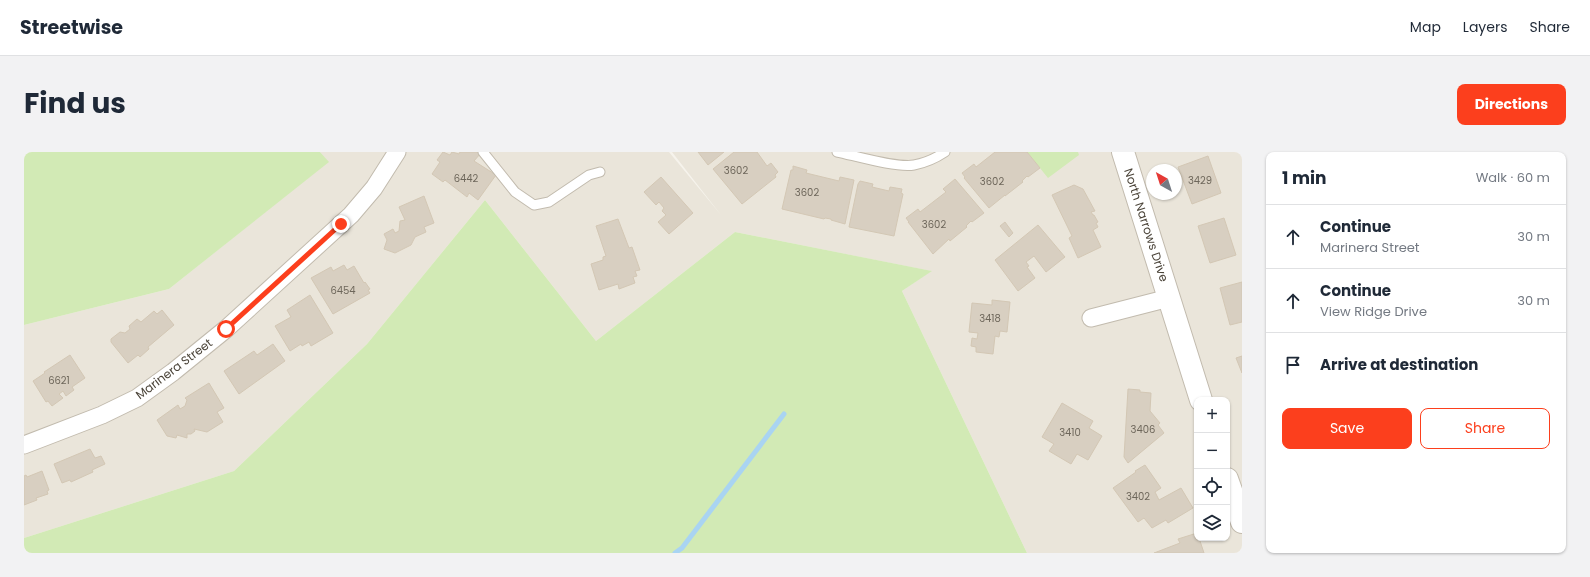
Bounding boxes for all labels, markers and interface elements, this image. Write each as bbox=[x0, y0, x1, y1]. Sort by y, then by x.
text: Streetwise bbox=[20, 14, 123, 41]
text: Map bbox=[1410, 17, 1441, 37]
text: Layers bbox=[1463, 17, 1507, 37]
text: Share bbox=[1529, 17, 1570, 37]
text: Find us bbox=[24, 84, 126, 123]
button: Directions bbox=[1457, 84, 1566, 125]
house number: 3602 bbox=[724, 163, 748, 178]
north arrow bbox=[1146, 164, 1182, 200]
street label: North Narrows Drive bbox=[1120, 166, 1173, 284]
text: 1 min bbox=[1282, 166, 1326, 190]
text: Walk · 60 m bbox=[1476, 168, 1550, 187]
house number: 6442 bbox=[454, 171, 479, 186]
house number: 3429 bbox=[1188, 173, 1212, 188]
house number: 3602 bbox=[980, 174, 1004, 189]
house number: 3602 bbox=[795, 185, 819, 200]
route end bbox=[332, 215, 350, 233]
text: Continue bbox=[1320, 216, 1391, 237]
house number: 3602 bbox=[922, 217, 946, 232]
icon: ahead bbox=[1282, 226, 1304, 248]
text: 30 m bbox=[1517, 227, 1550, 246]
text: Marinera Street bbox=[1320, 238, 1420, 257]
text: Continue bbox=[1320, 280, 1391, 301]
house number: 6454 bbox=[330, 283, 356, 298]
icon: ahead bbox=[1282, 290, 1304, 312]
text: 30 m bbox=[1517, 291, 1550, 310]
text: View Ridge Drive bbox=[1320, 302, 1427, 321]
house number: 3418 bbox=[979, 311, 1001, 326]
route start bbox=[217, 320, 235, 338]
street label: Marinera Street bbox=[132, 334, 216, 403]
icon: arrive bbox=[1282, 354, 1304, 376]
text: Arrive at destination bbox=[1320, 354, 1478, 375]
house number: 6621 bbox=[48, 373, 70, 388]
map controls bbox=[1194, 397, 1230, 541]
button: + bbox=[1194, 397, 1230, 433]
button: Save bbox=[1282, 408, 1412, 449]
button: Share bbox=[1420, 408, 1550, 449]
house number: 3406 bbox=[1131, 422, 1155, 437]
house number: 3410 bbox=[1059, 425, 1081, 440]
button: − bbox=[1194, 433, 1230, 469]
button: locate bbox=[1194, 469, 1230, 505]
house number: 3402 bbox=[1126, 489, 1150, 504]
button: layers bbox=[1194, 505, 1230, 541]

